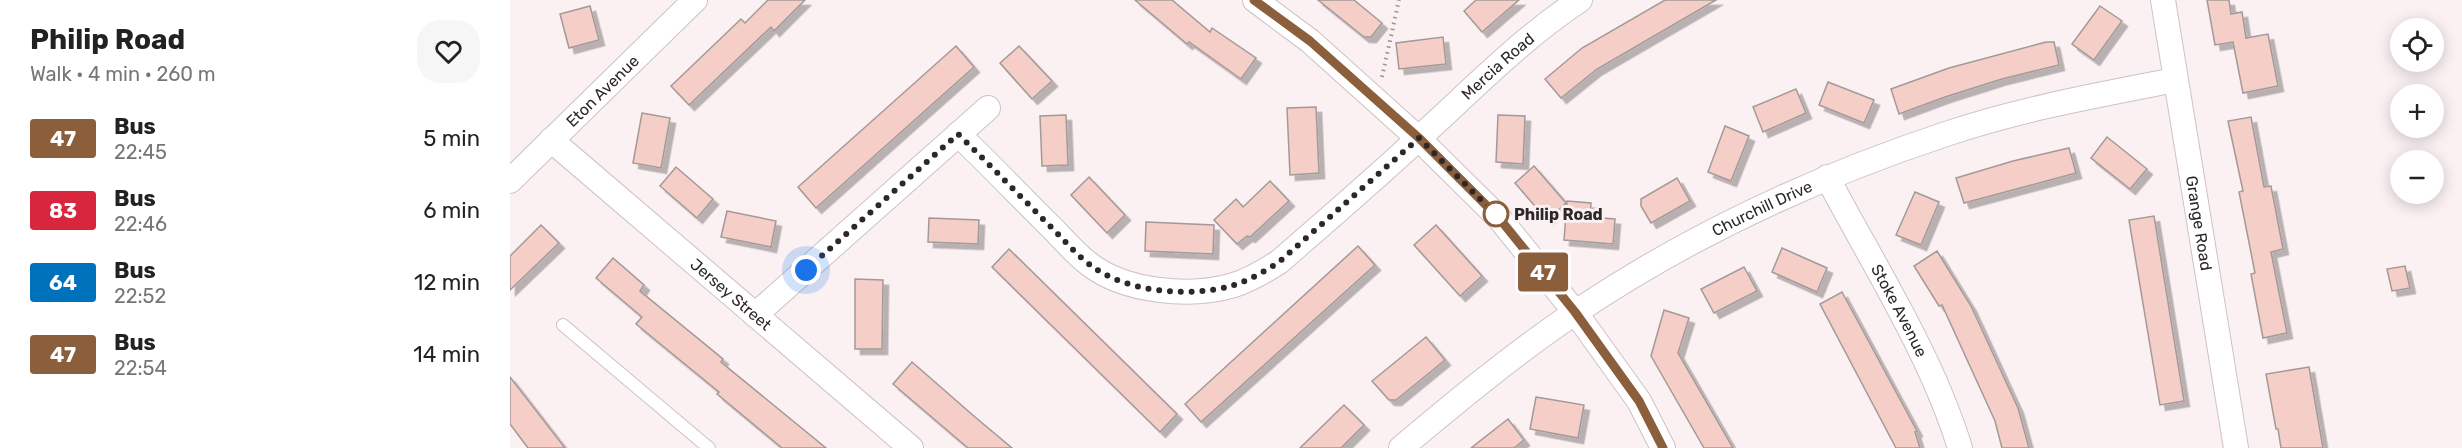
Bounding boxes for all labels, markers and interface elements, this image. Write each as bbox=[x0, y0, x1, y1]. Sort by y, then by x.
map controls bbox=[2390, 18, 2444, 204]
button: locate bbox=[2390, 18, 2444, 72]
button: heart bbox=[417, 20, 480, 83]
text: Philip Road bbox=[30, 23, 185, 56]
street label: Mercia Road bbox=[1458, 29, 1538, 104]
street label: Eton Avenue bbox=[562, 51, 643, 131]
text: Walk · 4 min · 260 m bbox=[30, 62, 216, 86]
button: + bbox=[2390, 84, 2444, 138]
text: Bus bbox=[114, 113, 156, 140]
text: 5 min bbox=[423, 125, 480, 152]
text: 47 bbox=[50, 126, 76, 151]
text: 22:45 bbox=[114, 140, 167, 164]
button: − bbox=[2390, 150, 2444, 204]
street label: Grange Road bbox=[2182, 174, 2216, 272]
street label: Churchill Drive bbox=[1709, 177, 1815, 240]
text: Bus bbox=[114, 185, 156, 212]
text: 6 min bbox=[423, 197, 480, 224]
text: 83 bbox=[49, 198, 77, 223]
marker: Philip Road bbox=[1483, 201, 1509, 227]
place label: Philip Road bbox=[1514, 205, 1603, 224]
text: 22:46 bbox=[114, 212, 167, 236]
line badge: 47 bbox=[1516, 252, 1570, 292]
street label: Jersey Street bbox=[686, 255, 775, 334]
your location bbox=[791, 255, 821, 285]
text: Bus bbox=[114, 257, 156, 284]
text: 47 bbox=[1530, 260, 1556, 285]
street label: Stoke Avenue bbox=[1867, 261, 1931, 360]
text: 12 min bbox=[414, 269, 480, 296]
text: 64 bbox=[49, 270, 77, 295]
text: 22:52 bbox=[114, 284, 166, 308]
text: Bus bbox=[114, 329, 156, 356]
text: 14 min bbox=[413, 341, 480, 368]
text: 47 bbox=[50, 342, 76, 367]
text: 22:54 bbox=[114, 356, 167, 380]

